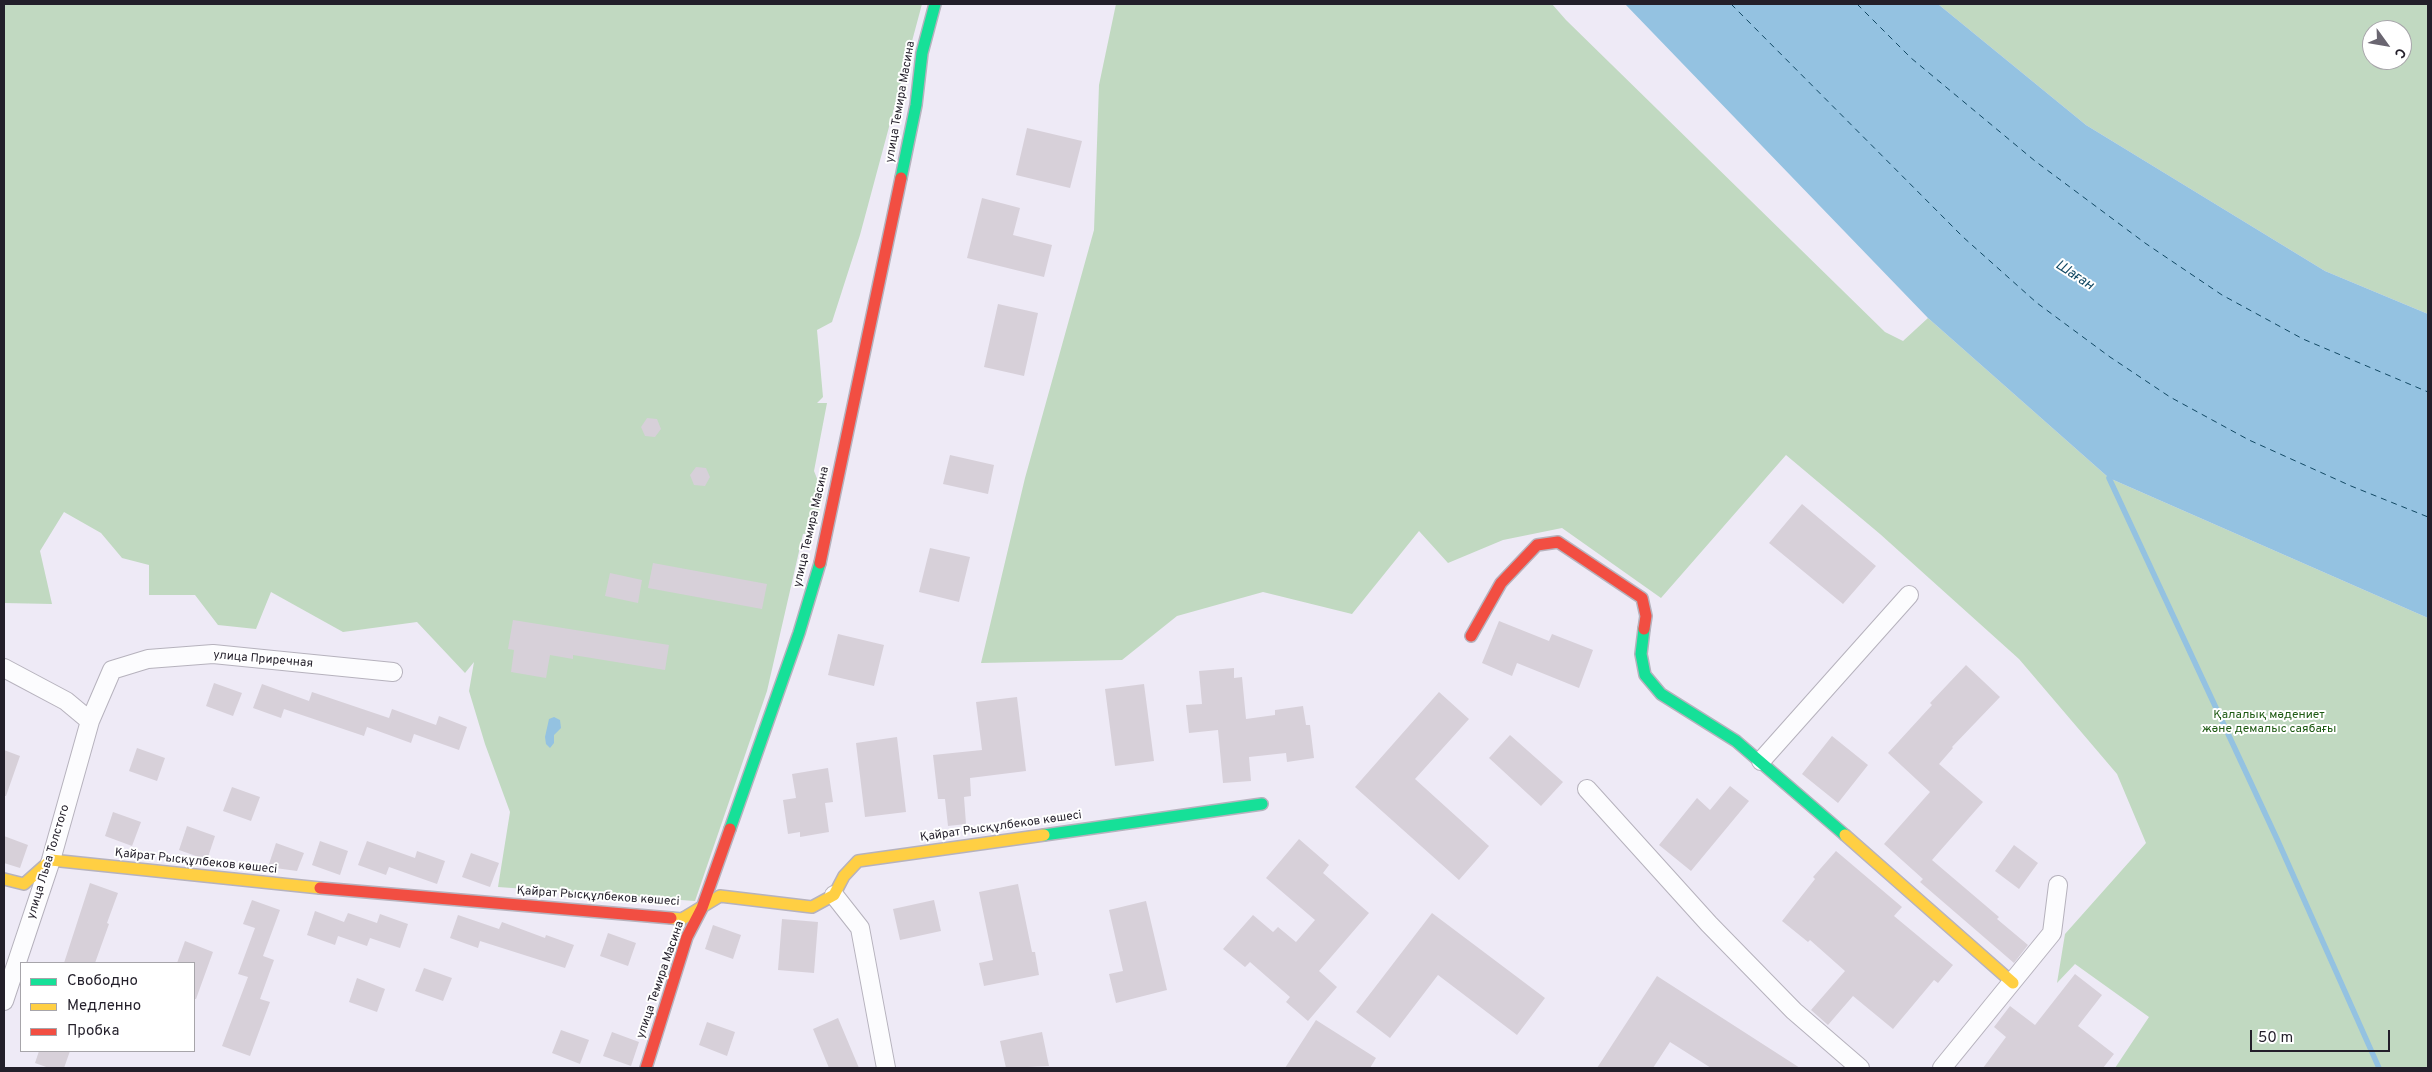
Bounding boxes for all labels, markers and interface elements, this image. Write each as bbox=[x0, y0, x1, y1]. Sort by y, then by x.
north arrow bbox=[2362, 20, 2412, 70]
street label: улица Темира Масина bbox=[883, 40, 919, 164]
text: С bbox=[2390, 44, 2409, 61]
water label: Шаған bbox=[2052, 257, 2096, 295]
street label: улица Темира Масина bbox=[791, 465, 833, 589]
street label: улица Приречная bbox=[212, 648, 314, 672]
park label: Қалалық мәдениет және демалыс саябағы bbox=[2202, 709, 2336, 737]
street label: улица Льва Толстого bbox=[25, 803, 73, 921]
street label: Қайрат Рысқұлбеков көшесі bbox=[919, 809, 1083, 845]
street label: Қайрат Рысқұлбеков көшесі bbox=[114, 846, 278, 878]
street label: Қайрат Рысқұлбеков көшесі bbox=[516, 884, 680, 910]
street label: улица Темира Масина bbox=[634, 919, 688, 1041]
legend bbox=[20, 962, 195, 1052]
text: Свободно bbox=[67, 972, 138, 991]
text: Медленно bbox=[67, 997, 141, 1016]
scale bar bbox=[2252, 1020, 2392, 1052]
text: Пробка bbox=[67, 1022, 119, 1041]
text: 50 m bbox=[2258, 1029, 2293, 1048]

